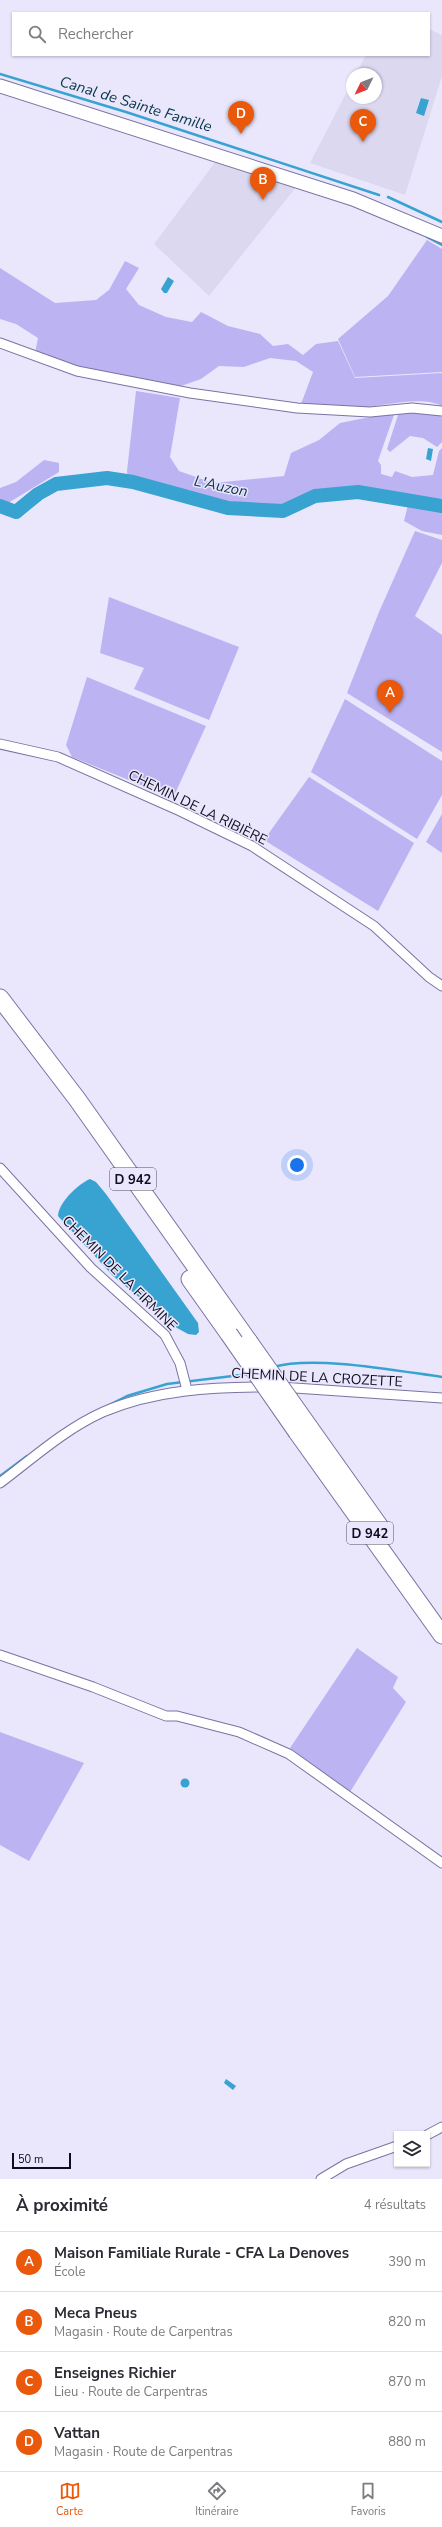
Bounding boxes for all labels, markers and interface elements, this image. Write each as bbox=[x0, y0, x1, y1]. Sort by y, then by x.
search box bbox=[12, 12, 430, 56]
icon: search bbox=[26, 23, 48, 45]
text: Rechercher bbox=[58, 24, 133, 44]
north arrow bbox=[346, 68, 382, 104]
water label: Canal de Sainte Famille bbox=[57, 71, 215, 137]
pin: D bbox=[228, 101, 254, 134]
pin: C bbox=[350, 109, 376, 142]
pin: B bbox=[250, 167, 276, 200]
water label: L'Auzon bbox=[192, 471, 250, 501]
pin: A bbox=[377, 680, 403, 713]
street label: CHEMIN DE LA RIBIÈRE bbox=[125, 765, 271, 849]
your location bbox=[287, 1155, 307, 1175]
road number: D 942 bbox=[110, 1168, 156, 1190]
street label: CHEMIN DE LA FIRMINE bbox=[58, 1212, 181, 1335]
street label: CHEMIN DE LA CROZETTE bbox=[231, 1364, 403, 1391]
road number: D 942 bbox=[347, 1522, 393, 1544]
map controls bbox=[394, 2131, 430, 2167]
button: layers bbox=[394, 2131, 430, 2167]
scale bar bbox=[12, 2151, 71, 2170]
text: 50 m bbox=[18, 2152, 43, 2167]
text: À proximité bbox=[16, 2194, 108, 2217]
text: 4 résultats bbox=[364, 2196, 426, 2214]
text: Maison Familiale Rurale - CFA La Denoves bbox=[54, 2243, 349, 2263]
text: A bbox=[24, 2253, 34, 2271]
text: 390 m bbox=[388, 2253, 426, 2271]
text: École bbox=[54, 2263, 85, 2281]
text: Meca Pneus bbox=[54, 2303, 137, 2323]
text: B bbox=[25, 2313, 33, 2331]
text: 820 m bbox=[388, 2313, 426, 2331]
text: Magasin · Route de Carpentras bbox=[54, 2323, 233, 2341]
text: Enseignes Richier bbox=[54, 2363, 176, 2383]
text: C bbox=[25, 2373, 33, 2391]
text: 870 m bbox=[388, 2373, 426, 2391]
text: Lieu · Route de Carpentras bbox=[54, 2383, 208, 2401]
text: Vattan bbox=[54, 2423, 100, 2443]
text: D bbox=[24, 2433, 34, 2451]
text: 880 m bbox=[388, 2433, 426, 2451]
text: Magasin · Route de Carpentras bbox=[54, 2443, 233, 2461]
tab: Carte bbox=[56, 2480, 83, 2519]
tab: Itinéraire bbox=[195, 2480, 239, 2519]
tab: Favoris bbox=[351, 2480, 386, 2519]

